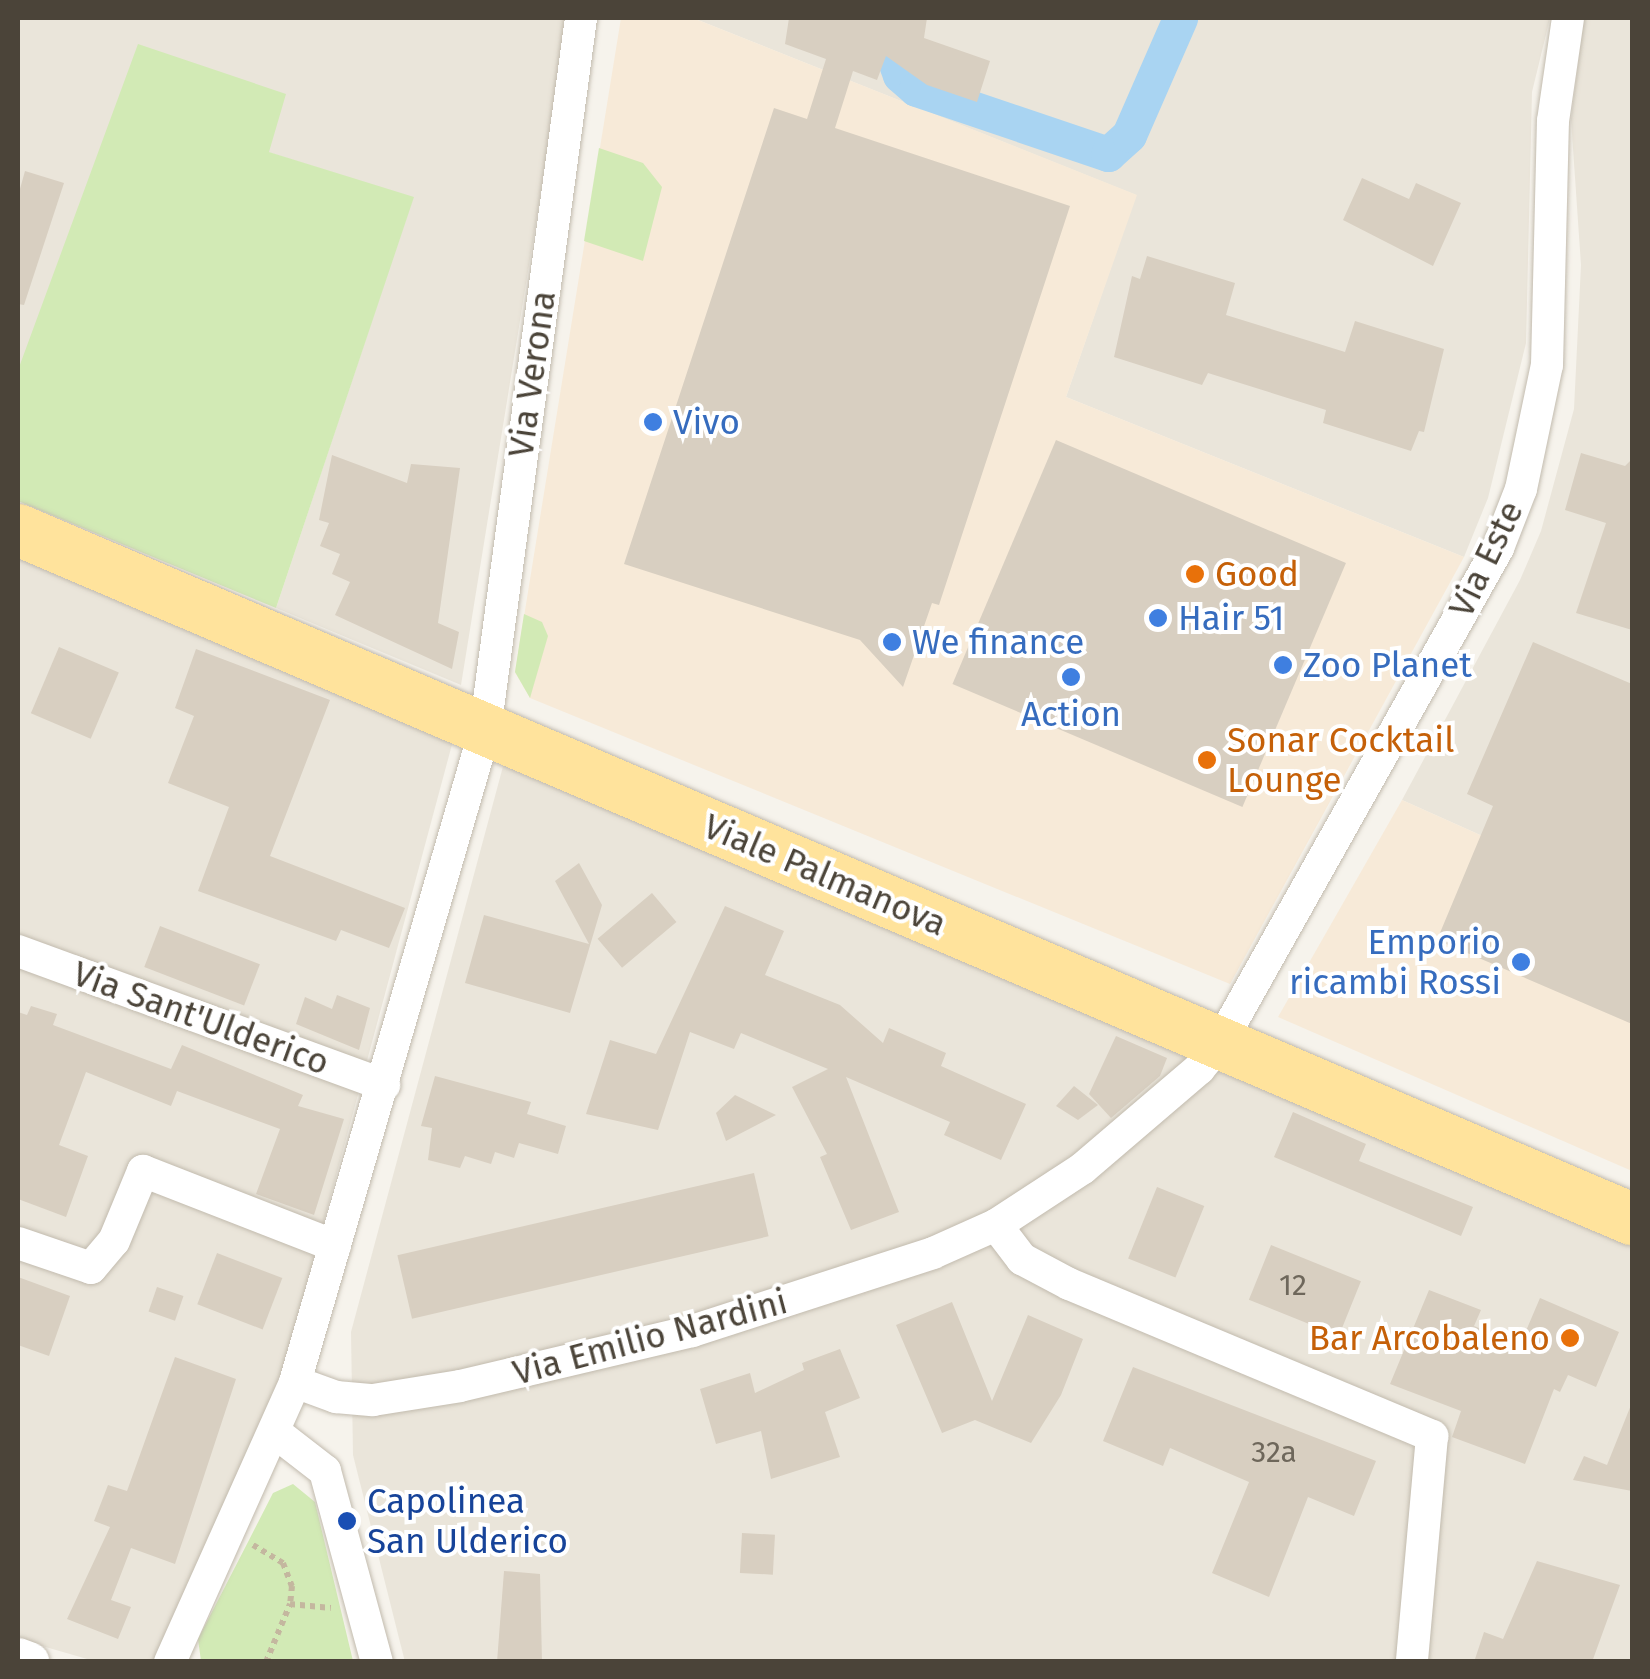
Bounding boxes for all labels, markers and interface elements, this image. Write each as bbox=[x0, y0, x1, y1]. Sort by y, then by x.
street label: Via Verona bbox=[500, 288, 564, 460]
place label: Vivo bbox=[673, 401, 740, 443]
marker: Vivo bbox=[642, 411, 664, 433]
street label: Via Este bbox=[1440, 494, 1532, 624]
place label: Good bbox=[1215, 553, 1299, 595]
marker: Good bbox=[1184, 563, 1206, 585]
place label: Hair 51 bbox=[1178, 597, 1284, 639]
marker: Hair 51 bbox=[1147, 607, 1169, 629]
place label: We finance bbox=[912, 621, 1084, 663]
marker: We finance bbox=[881, 631, 903, 653]
place label: Zoo Planet bbox=[1303, 644, 1472, 686]
marker: Zoo Planet bbox=[1272, 654, 1294, 676]
marker: Action bbox=[1060, 666, 1082, 688]
place label: Action bbox=[1021, 693, 1121, 735]
place label: Sonar Cocktail Lounge bbox=[1227, 719, 1454, 801]
marker: Sonar Cocktail Lounge bbox=[1196, 749, 1218, 771]
street label: Viale Palmanova bbox=[697, 805, 953, 945]
place label: Emporio ricambi Rossi bbox=[1289, 921, 1501, 1003]
marker: Emporio ricambi Rossi bbox=[1510, 951, 1532, 973]
street label: Via Sant'Ulderico bbox=[67, 952, 335, 1084]
house number: 12 bbox=[1279, 1267, 1307, 1303]
street label: Via Emilio Nardini bbox=[508, 1280, 792, 1394]
place label: Bar Arcobaleno bbox=[1309, 1317, 1550, 1359]
marker: Bar Arcobaleno bbox=[1559, 1327, 1581, 1349]
house number: 32a bbox=[1251, 1434, 1297, 1470]
place label: Capolinea San Ulderico bbox=[367, 1480, 568, 1562]
marker: Capolinea San Ulderico bbox=[336, 1510, 358, 1532]

